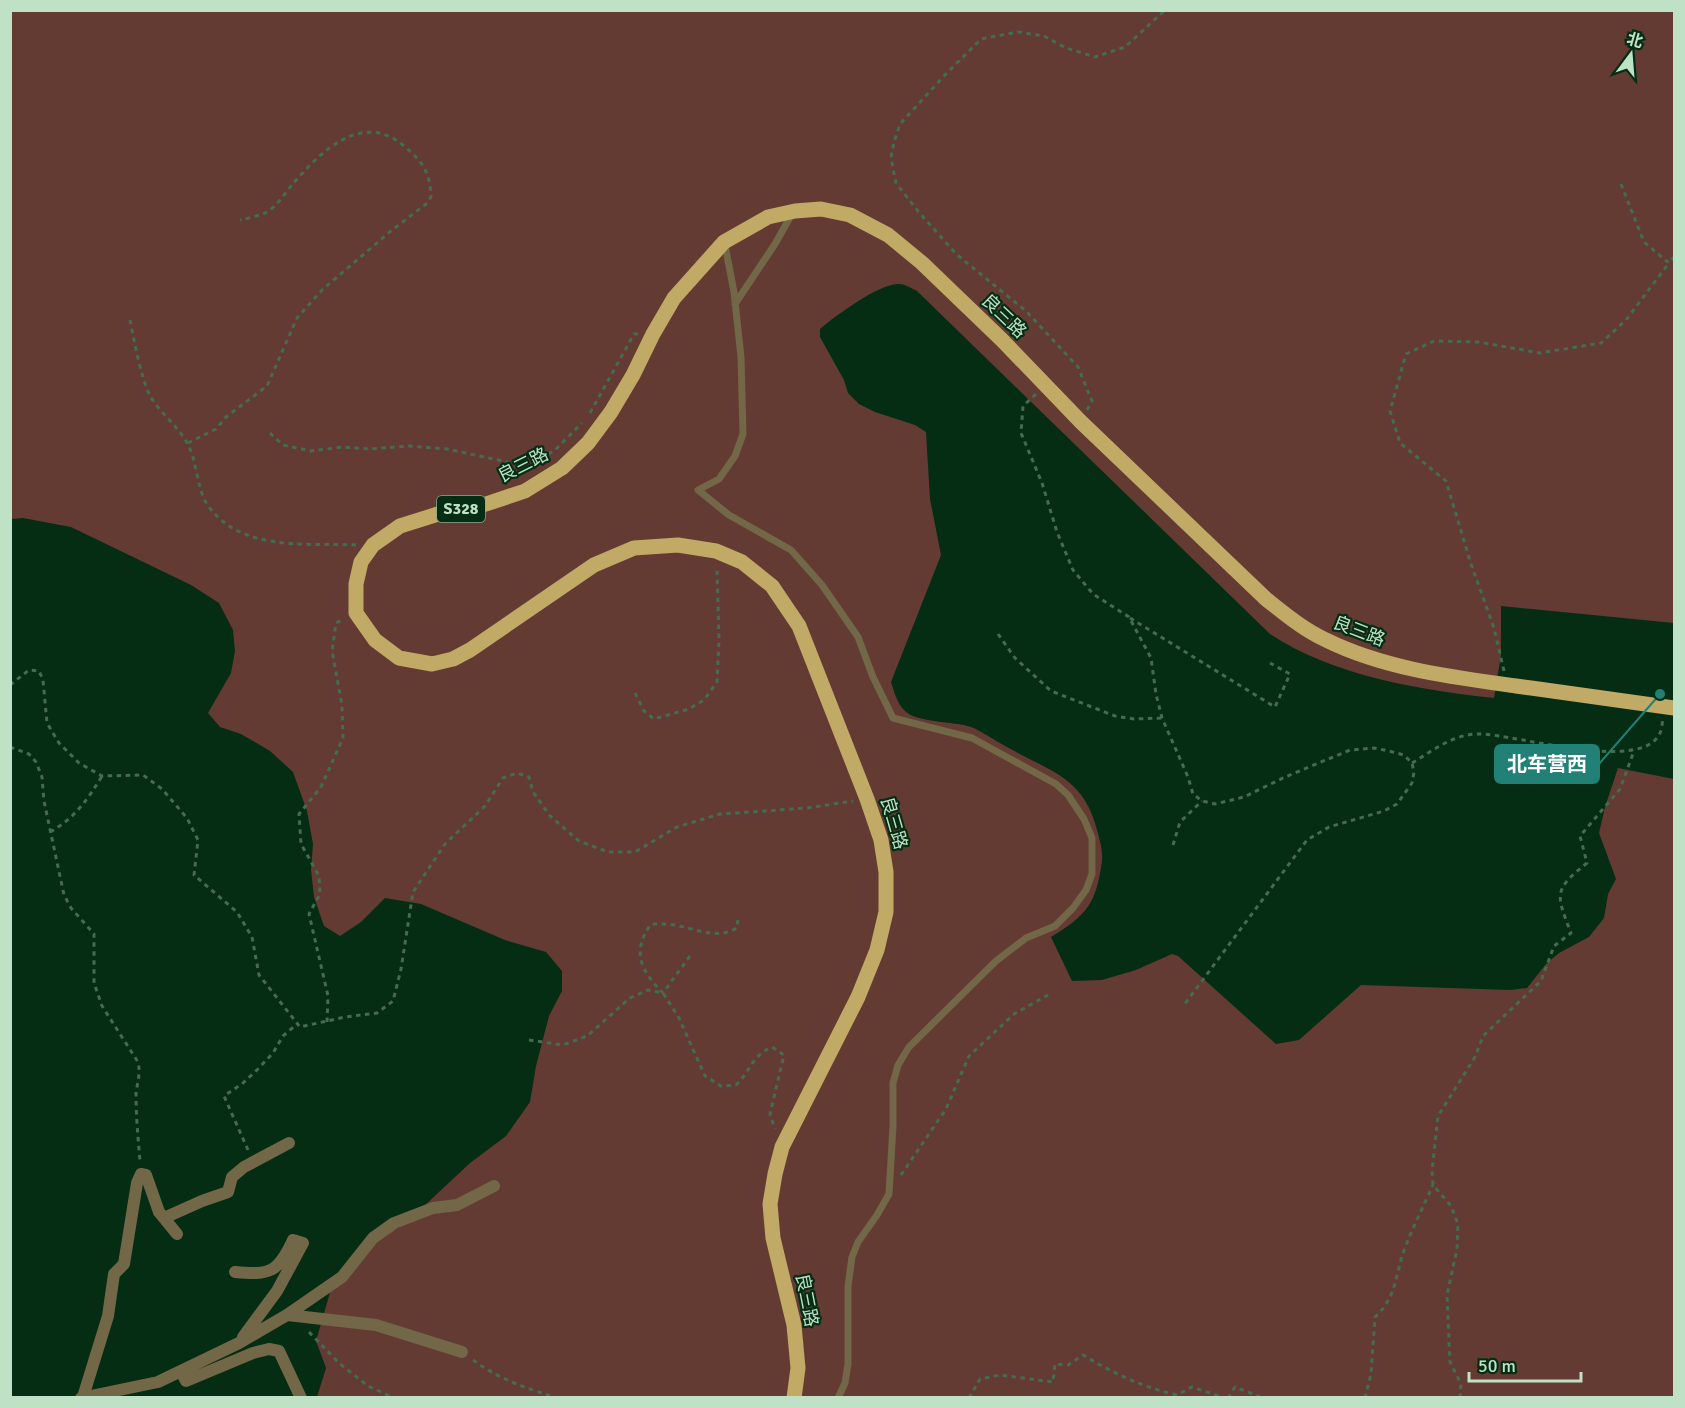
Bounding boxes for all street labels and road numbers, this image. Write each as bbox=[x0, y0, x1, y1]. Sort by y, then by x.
street label: 良三路 bbox=[977, 289, 1031, 343]
street label: 良三路 bbox=[494, 443, 552, 487]
road number: S328 bbox=[437, 496, 485, 522]
street label: 良三路 bbox=[1330, 611, 1388, 651]
street label: 良三路 bbox=[876, 794, 912, 852]
street label: 良三路 bbox=[791, 1271, 823, 1329]

